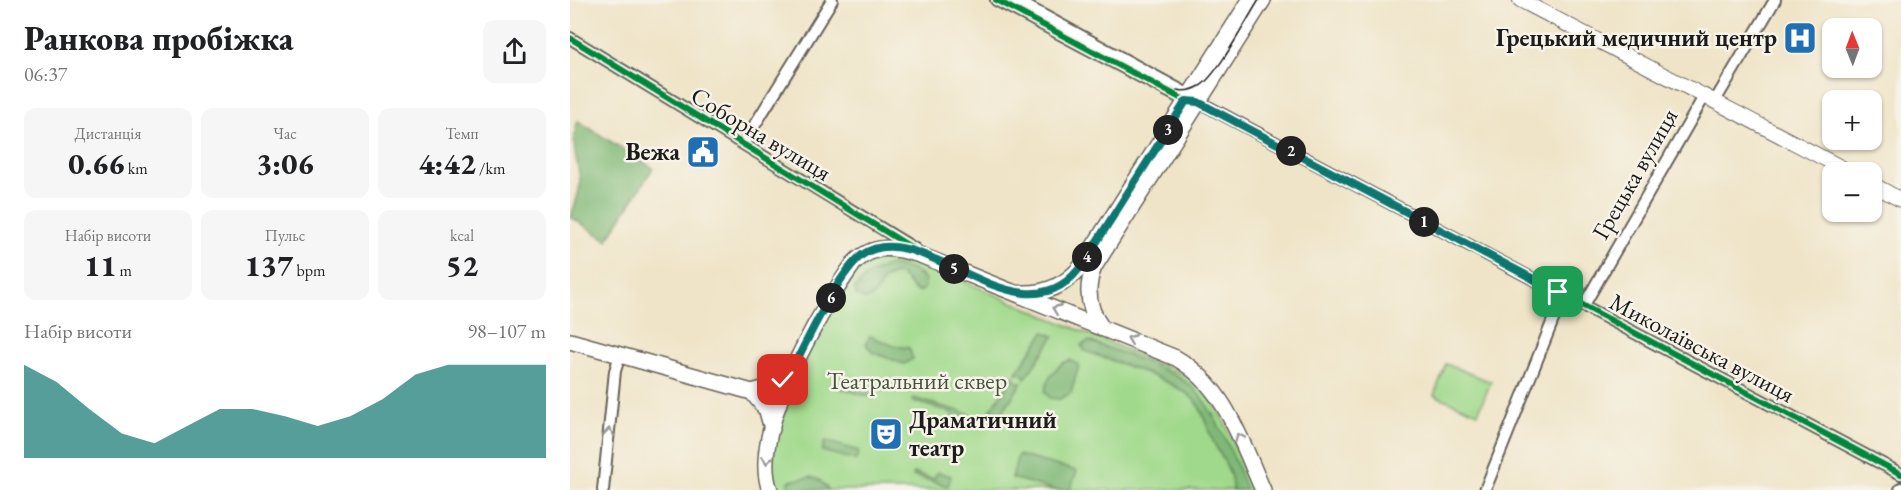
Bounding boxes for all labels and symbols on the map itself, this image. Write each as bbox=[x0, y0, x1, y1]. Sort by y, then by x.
north arrow bbox=[1822, 18, 1882, 78]
hospital icon: Грецький медичний центр bbox=[1782, 20, 1818, 56]
place label: Грецький медичний центр bbox=[1496, 22, 1777, 53]
street label: Соборна вулиця bbox=[685, 79, 837, 188]
street label: Грецька вулиця bbox=[1585, 103, 1685, 245]
pin: 3 bbox=[1153, 115, 1183, 145]
public building icon: Вежа bbox=[685, 134, 721, 170]
place label: Вежа bbox=[626, 136, 680, 167]
pin: 2 bbox=[1276, 136, 1306, 166]
pin: 1 bbox=[1409, 207, 1439, 237]
pin: 4 bbox=[1072, 242, 1102, 272]
pin: 5 bbox=[939, 254, 969, 284]
pin bbox=[1532, 266, 1583, 317]
pin: 6 bbox=[816, 283, 846, 313]
street label: Миколаївська вулиця bbox=[1604, 286, 1800, 409]
one-way arrow bbox=[1051, 304, 1062, 316]
one-way arrow bbox=[1126, 334, 1137, 346]
pin bbox=[757, 354, 808, 405]
park label: Театральний сквер bbox=[827, 365, 1007, 396]
place label: Драматичний театр bbox=[909, 404, 1057, 463]
theatre icon: Драматичний театр bbox=[868, 416, 904, 452]
one-way arrow bbox=[602, 427, 615, 436]
one-way arrow bbox=[1234, 432, 1246, 443]
one-way arrow bbox=[761, 455, 774, 464]

